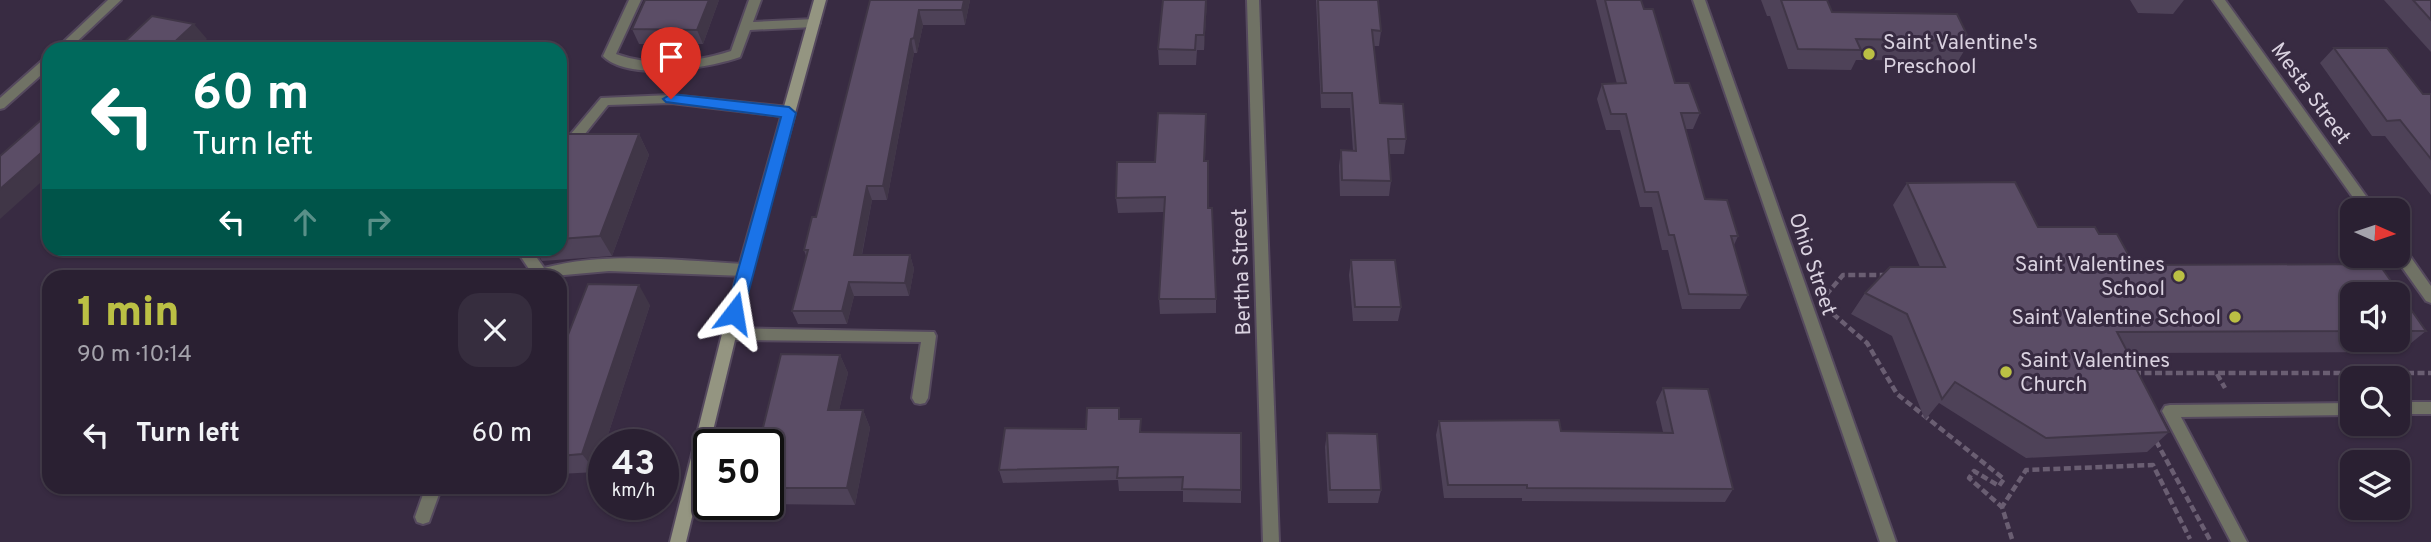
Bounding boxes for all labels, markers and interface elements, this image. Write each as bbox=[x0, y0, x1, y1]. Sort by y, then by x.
pin bbox=[641, 27, 701, 99]
place label: Saint Valentine's Preschool bbox=[1883, 30, 2038, 81]
icon: arrive bbox=[652, 38, 690, 76]
street label: Mesta Street bbox=[2264, 38, 2356, 150]
marker: Saint Valentine's Preschool bbox=[1861, 46, 1877, 62]
text: 60 m bbox=[192, 65, 310, 127]
icon: left bbox=[77, 70, 168, 161]
text: Turn left bbox=[192, 126, 313, 166]
north arrow bbox=[2340, 198, 2410, 268]
map controls bbox=[2340, 198, 2410, 520]
icon: left bbox=[213, 203, 251, 241]
icon: ahead bbox=[286, 203, 324, 241]
icon: right bbox=[359, 203, 397, 241]
street label: Bertha Street bbox=[1227, 208, 1258, 336]
street label: Ohio Street bbox=[1781, 210, 1842, 319]
place label: Saint Valentines School bbox=[2015, 252, 2165, 303]
marker: Saint Valentines School bbox=[2171, 268, 2187, 284]
position arrow bbox=[697, 276, 771, 350]
button: sound bbox=[2340, 282, 2410, 352]
text: 1 min bbox=[77, 288, 180, 341]
button: close bbox=[458, 293, 532, 367]
place label: Saint Valentine School bbox=[2011, 305, 2221, 332]
marker: Saint Valentine School bbox=[2227, 309, 2243, 325]
text: 90 m · 10:14 bbox=[77, 341, 192, 370]
place label: Saint Valentines Church bbox=[2020, 348, 2170, 399]
marker: Saint Valentines Church bbox=[1998, 364, 2014, 380]
button: search bbox=[2340, 366, 2410, 436]
icon: left bbox=[77, 416, 115, 454]
text: Turn left bbox=[136, 418, 240, 451]
text: 60 m bbox=[472, 418, 532, 451]
speed limit sign: 50 bbox=[693, 429, 784, 520]
text: 43 bbox=[612, 443, 655, 487]
button: layers bbox=[2340, 450, 2410, 520]
text: km/h bbox=[612, 480, 655, 503]

